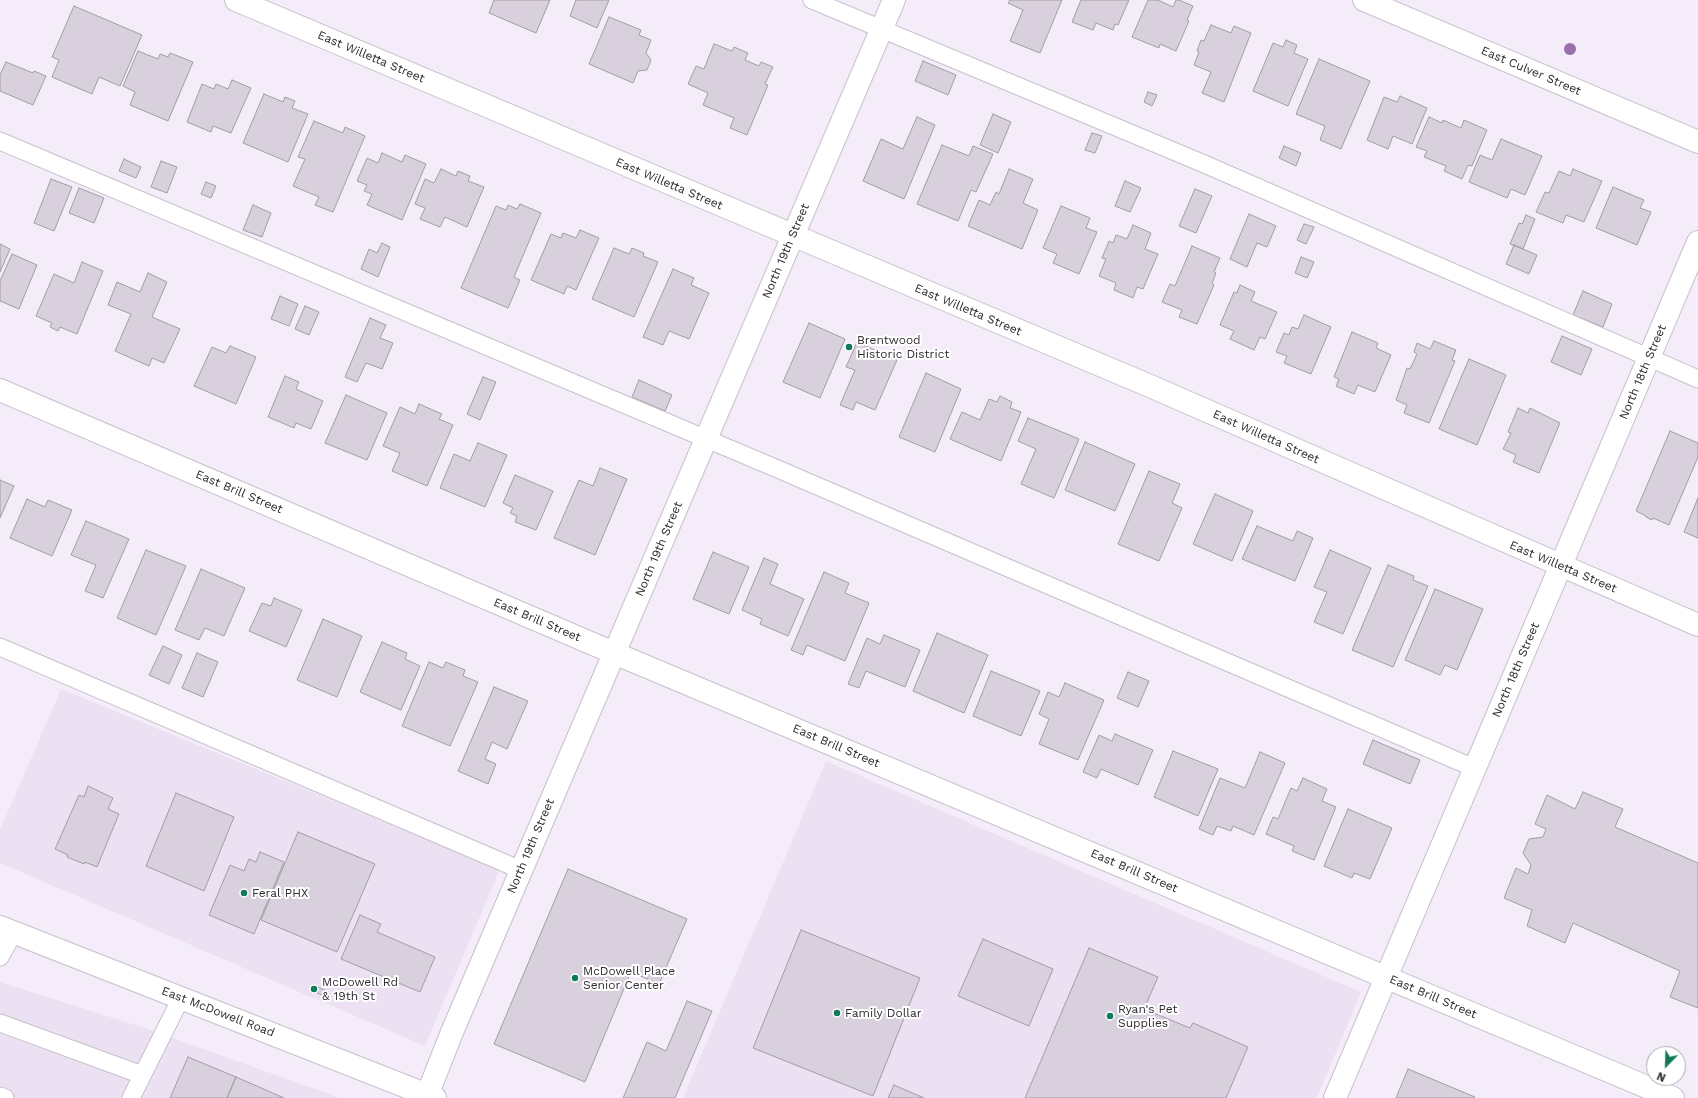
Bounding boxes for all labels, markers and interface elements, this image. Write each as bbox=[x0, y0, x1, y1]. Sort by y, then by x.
street label: East Willetta Street bbox=[315, 28, 427, 86]
street label: East Culver Street bbox=[1479, 43, 1583, 99]
street label: East Willetta Street bbox=[613, 155, 725, 213]
street label: North 19th Street bbox=[759, 201, 813, 301]
street label: East Willetta Street bbox=[912, 281, 1024, 339]
street label: North 18th Street bbox=[1616, 322, 1670, 422]
place label: Brentwood Historic District bbox=[857, 333, 949, 361]
marker: Brentwood Historic District bbox=[844, 342, 854, 352]
street label: East Willetta Street bbox=[1211, 407, 1321, 467]
street label: East Brill Street bbox=[193, 467, 285, 517]
street label: North 19th Street bbox=[632, 499, 686, 599]
street label: East Willetta Street bbox=[1507, 538, 1619, 596]
street label: East Brill Street bbox=[491, 595, 583, 645]
street label: North 18th Street bbox=[1489, 620, 1543, 720]
street label: East Brill Street bbox=[790, 721, 882, 771]
street label: North 19th Street bbox=[504, 796, 558, 896]
street label: East Brill Street bbox=[1088, 846, 1180, 896]
place label: Feral PHX bbox=[252, 886, 308, 900]
marker: Feral PHX bbox=[239, 888, 249, 898]
place label: McDowell Place Senior Center bbox=[583, 964, 675, 992]
street label: East Brill Street bbox=[1387, 972, 1479, 1022]
marker: McDowell Place Senior Center bbox=[570, 973, 580, 983]
place label: McDowell Rd & 19th St bbox=[322, 975, 398, 1003]
street label: East McDowell Road bbox=[159, 984, 277, 1040]
marker: McDowell Rd & 19th St bbox=[309, 984, 319, 994]
place label: Ryan's Pet Supplies bbox=[1118, 1002, 1178, 1030]
place label: Family Dollar bbox=[845, 1006, 922, 1020]
marker: Family Dollar bbox=[832, 1008, 842, 1018]
marker: Ryan's Pet Supplies bbox=[1105, 1011, 1115, 1021]
north arrow bbox=[1646, 1046, 1686, 1086]
text: N bbox=[1655, 1069, 1668, 1084]

